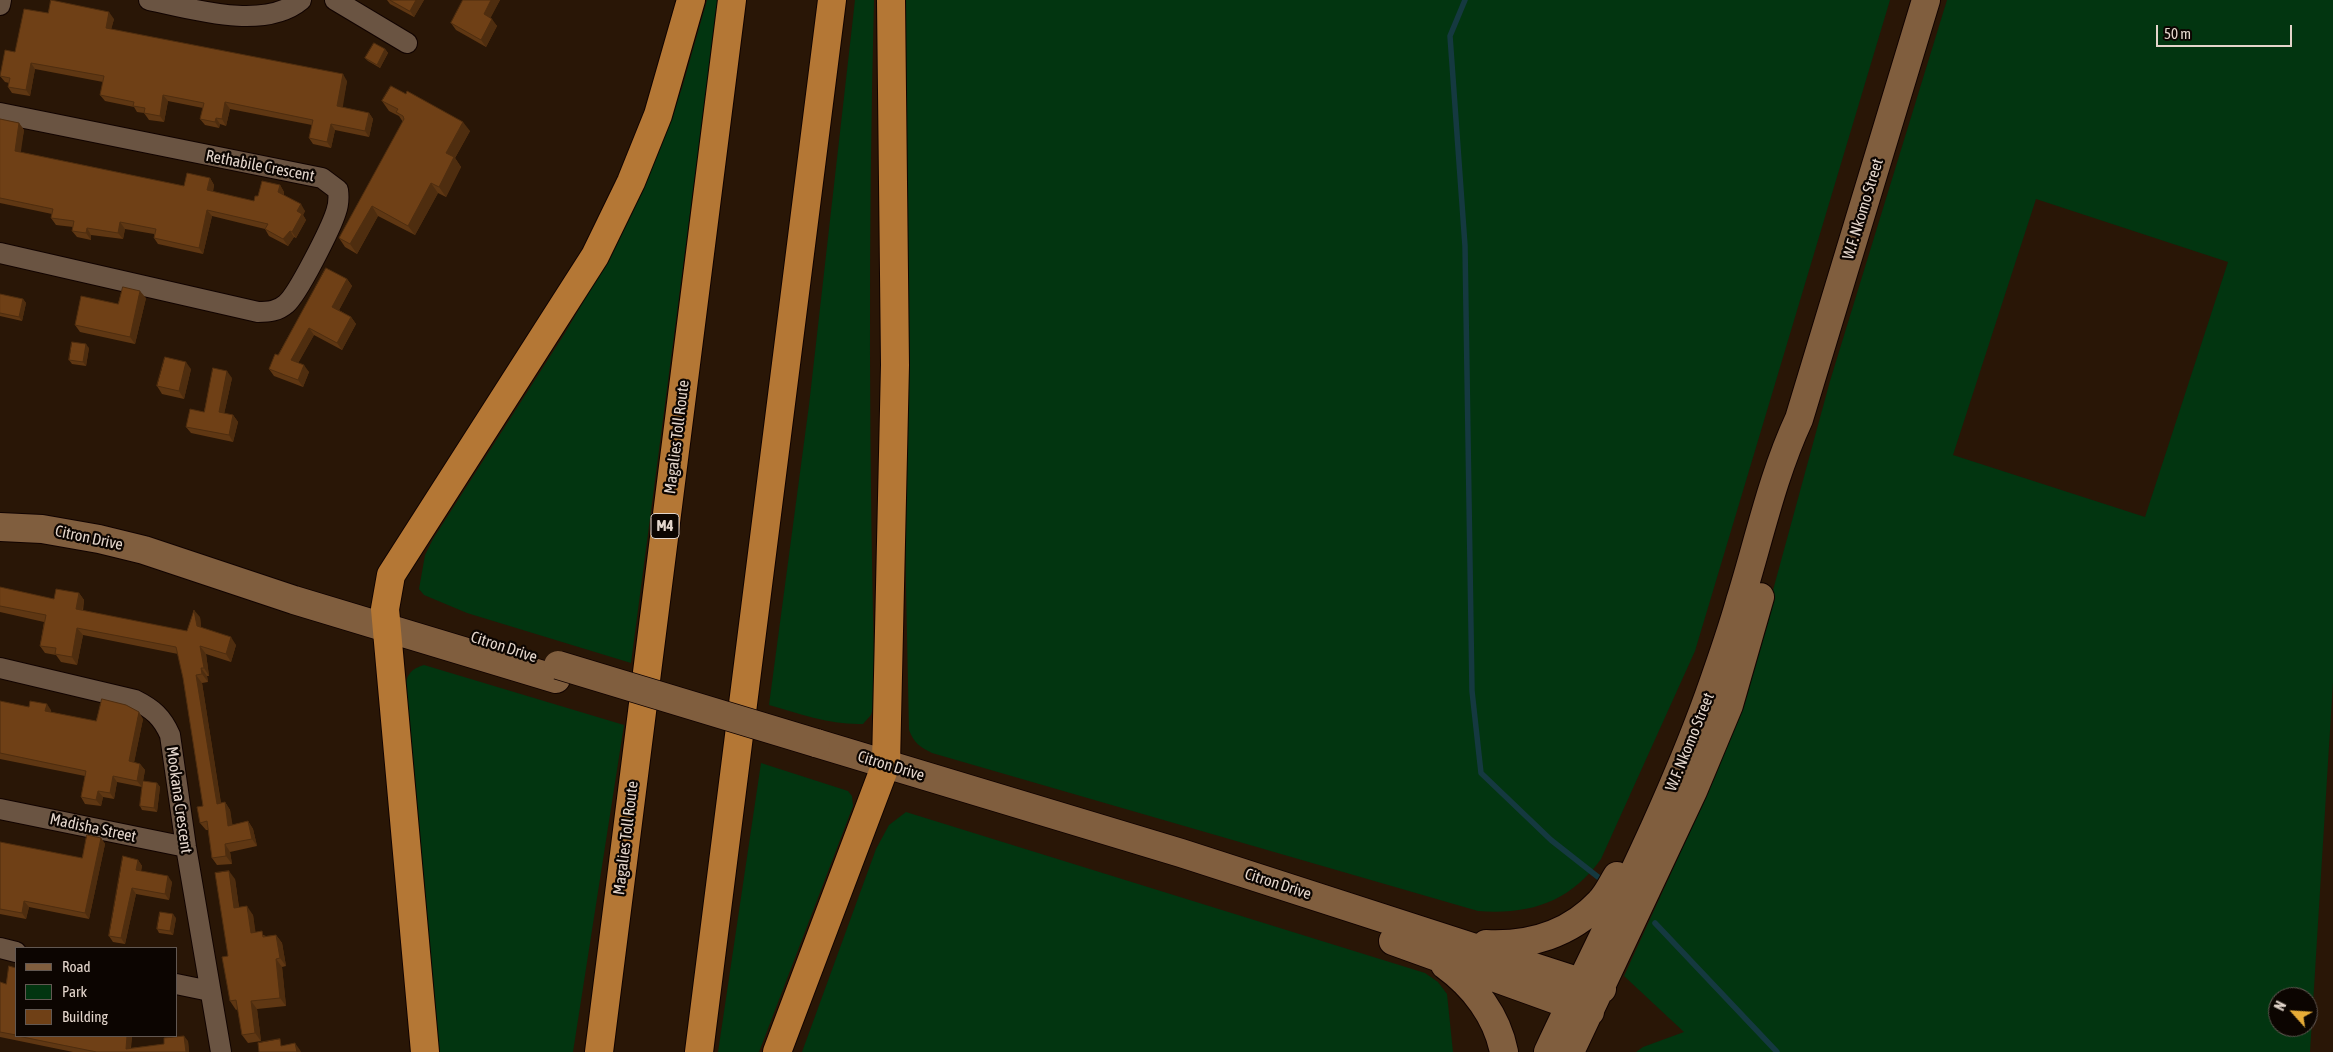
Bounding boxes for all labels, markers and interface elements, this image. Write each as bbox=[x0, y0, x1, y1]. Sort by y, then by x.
scale bar bbox=[2158, 15, 2294, 47]
text: 50 m bbox=[2164, 25, 2191, 42]
street label: Rethabile Crescent bbox=[204, 146, 316, 186]
street label: W.F. Nkomo Street bbox=[1839, 156, 1887, 262]
street label: Magalies Toll Route bbox=[661, 379, 693, 495]
road number: M4 bbox=[651, 514, 679, 538]
street label: Citron Drive bbox=[53, 521, 125, 555]
street label: Citron Drive bbox=[468, 627, 540, 667]
street label: W.F. Nkomo Street bbox=[1662, 690, 1718, 794]
street label: Mookana Crescent bbox=[162, 745, 196, 855]
street label: Citron Drive bbox=[855, 747, 927, 785]
street label: Magalies Toll Route bbox=[610, 780, 642, 896]
street label: Madisha Street bbox=[48, 810, 138, 846]
street label: Citron Drive bbox=[1242, 864, 1314, 904]
legend bbox=[15, 947, 178, 1037]
text: Road bbox=[62, 958, 91, 975]
text: Park bbox=[62, 983, 87, 1000]
north arrow bbox=[2268, 987, 2318, 1037]
text: N bbox=[2271, 999, 2289, 1013]
text: Building bbox=[62, 1008, 108, 1025]

